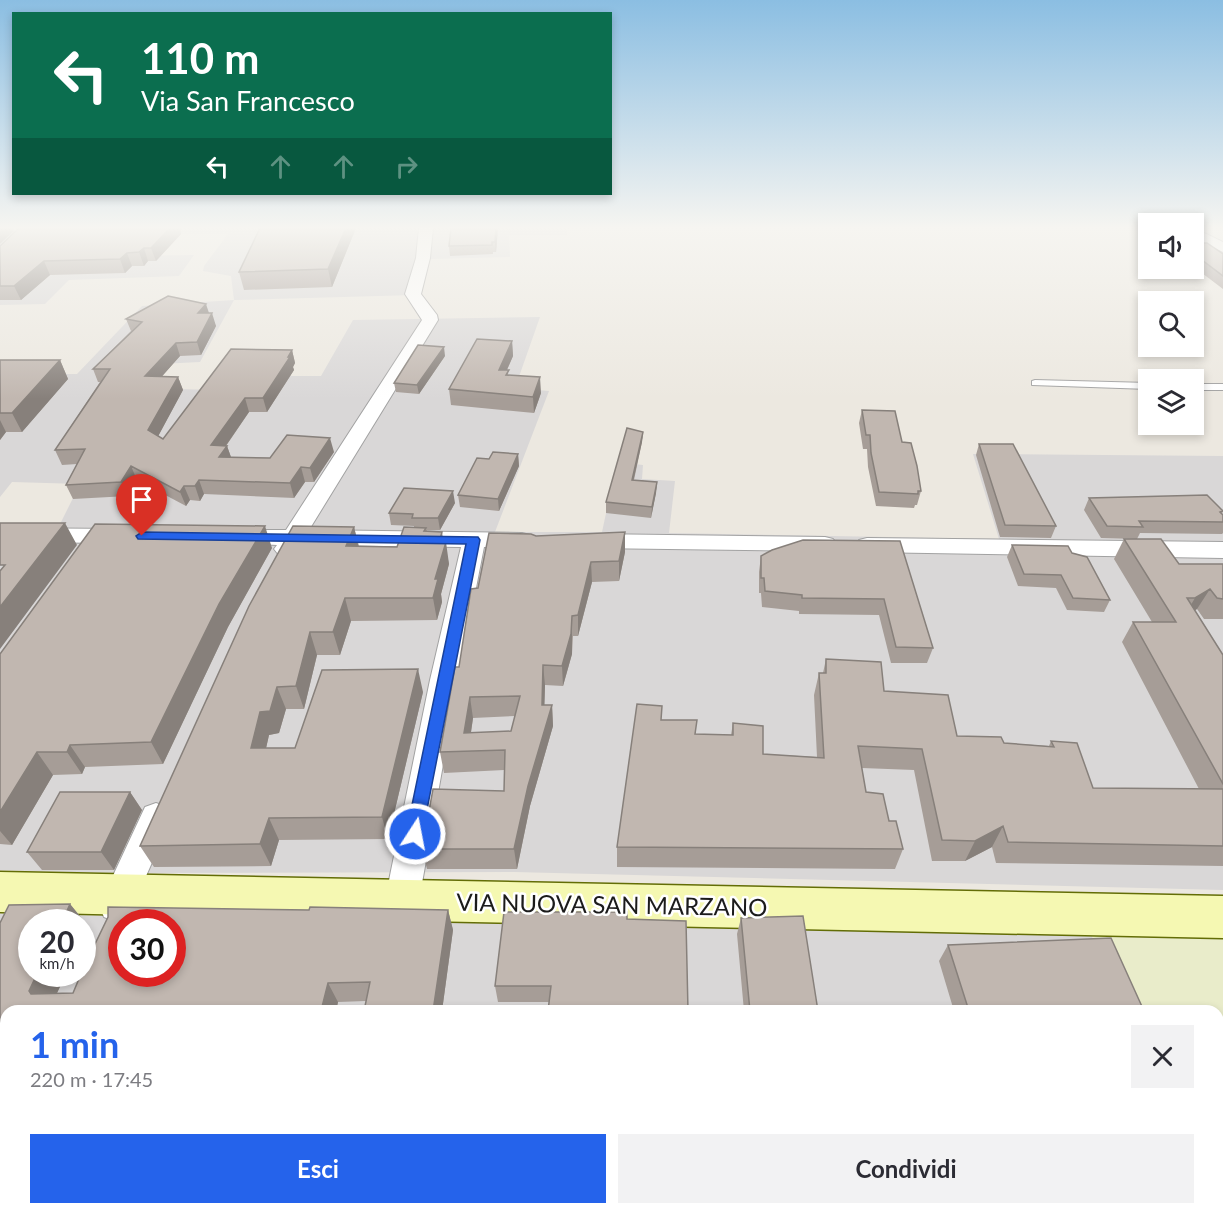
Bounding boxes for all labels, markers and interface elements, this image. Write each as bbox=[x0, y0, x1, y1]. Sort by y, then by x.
text: 110 m bbox=[141, 33, 259, 83]
icon: left bbox=[42, 36, 120, 114]
text: Via San Francesco bbox=[141, 84, 355, 117]
icon: left bbox=[201, 150, 234, 183]
icon: ahead bbox=[264, 150, 297, 183]
icon: ahead bbox=[327, 150, 360, 183]
icon: right bbox=[390, 150, 423, 183]
map controls bbox=[1138, 213, 1204, 435]
button: sound bbox=[1138, 213, 1204, 279]
button: search bbox=[1138, 291, 1204, 357]
button: layers bbox=[1138, 369, 1204, 435]
pin bbox=[116, 474, 167, 536]
icon: arrive bbox=[125, 483, 158, 516]
position arrow bbox=[383, 802, 447, 866]
street label: VIA NUOVA SAN MARZANO bbox=[456, 887, 768, 921]
speed limit sign: 30 bbox=[108, 909, 186, 987]
text: 20 bbox=[40, 923, 74, 959]
text: km/h bbox=[39, 954, 75, 972]
text: 1 min bbox=[30, 1022, 119, 1066]
button: close bbox=[1131, 1025, 1194, 1088]
text: 220 m · 17:45 bbox=[30, 1067, 153, 1091]
button: Esci bbox=[30, 1134, 606, 1203]
button: Condividi bbox=[618, 1134, 1194, 1203]

